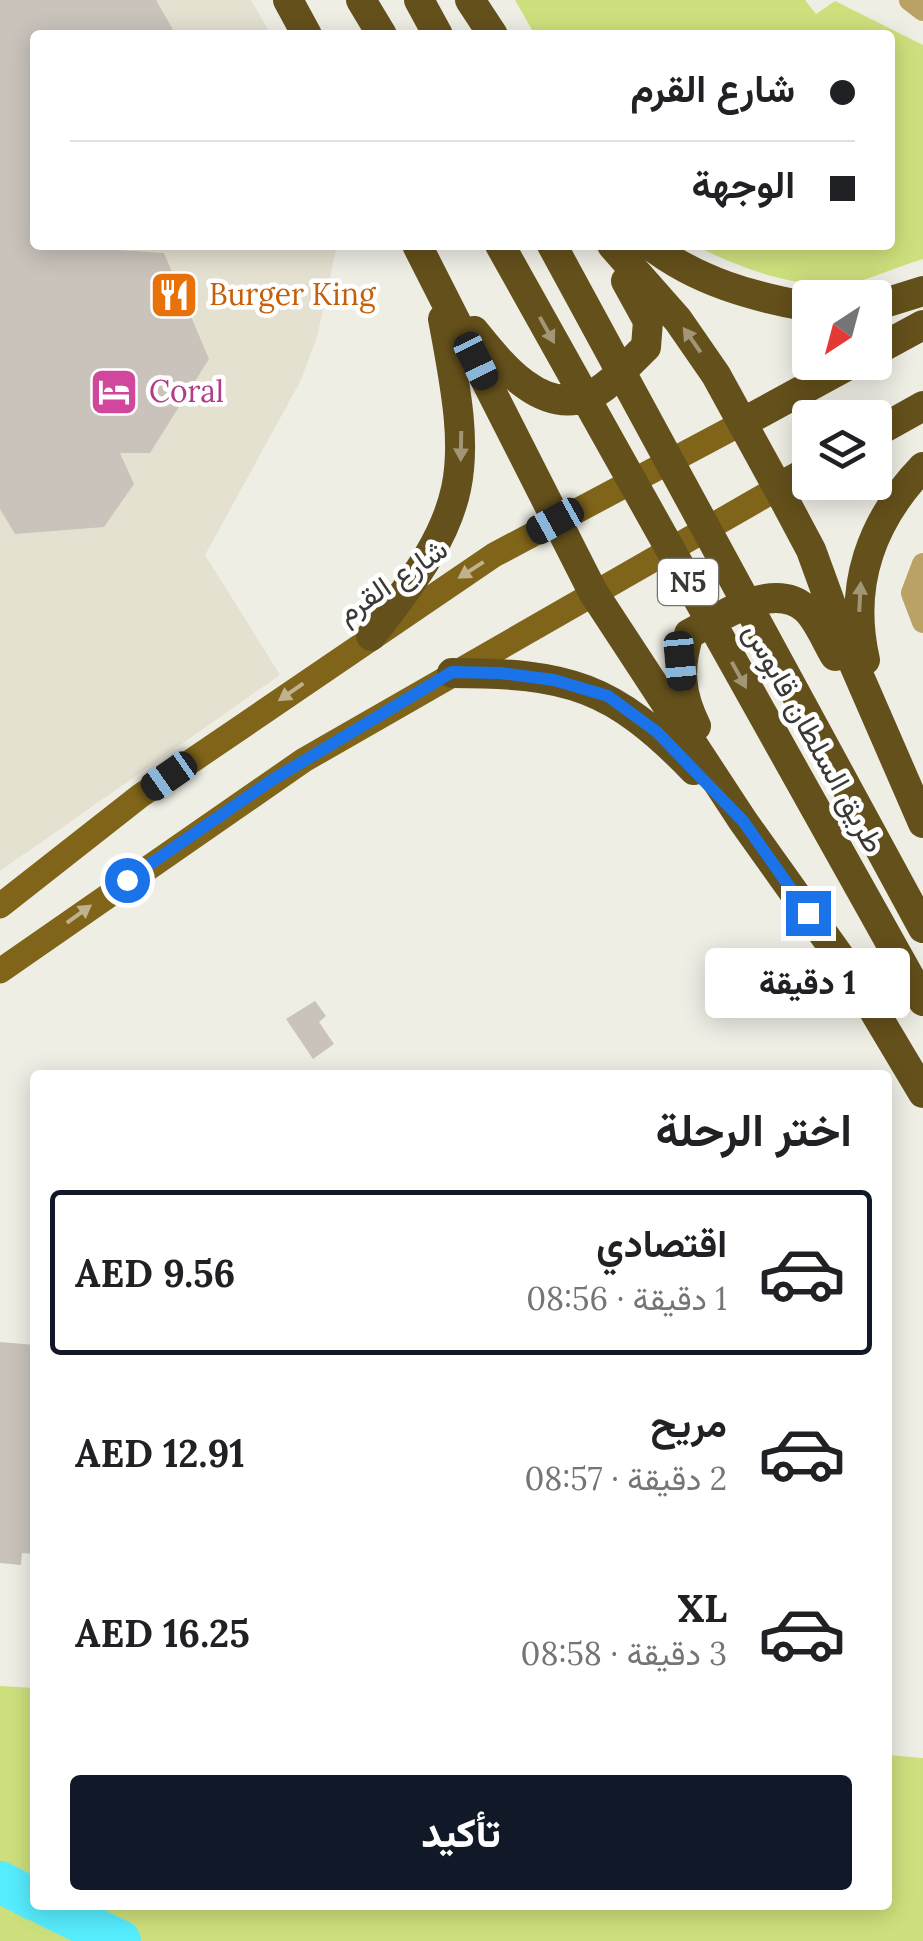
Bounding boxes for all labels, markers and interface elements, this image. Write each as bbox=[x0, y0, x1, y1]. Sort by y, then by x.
text: شارع القرم bbox=[631, 64, 795, 112]
text: الوجهة bbox=[692, 160, 795, 208]
restaurant icon: Burger King bbox=[148, 269, 200, 321]
place label: Burger King bbox=[209, 275, 377, 314]
north arrow bbox=[792, 280, 892, 380]
map controls bbox=[792, 280, 892, 500]
one-way arrow bbox=[538, 316, 556, 344]
car bbox=[449, 327, 503, 395]
one-way arrow bbox=[683, 327, 702, 353]
hotel icon: Coral bbox=[88, 366, 140, 418]
place label: Coral bbox=[149, 372, 224, 410]
button: layers bbox=[792, 400, 892, 500]
one-way arrow bbox=[453, 431, 469, 463]
car bbox=[521, 493, 589, 549]
street label: شارع القرم bbox=[329, 529, 455, 633]
road number: N5 bbox=[658, 559, 718, 605]
one-way arrow bbox=[457, 561, 484, 579]
one-way arrow bbox=[852, 580, 868, 612]
street label: طريق السلطان قابوس bbox=[736, 616, 894, 859]
car bbox=[662, 630, 698, 692]
one-way arrow bbox=[731, 661, 748, 690]
one-way arrow bbox=[277, 682, 304, 701]
car bbox=[136, 747, 202, 805]
route start bbox=[105, 858, 150, 903]
route end bbox=[786, 891, 831, 936]
one-way arrow bbox=[66, 905, 92, 925]
callout: 1 دقيقة bbox=[706, 948, 910, 1018]
text: 1 دقيقة bbox=[759, 962, 856, 1003]
text: اختر الرحلة bbox=[656, 1101, 852, 1158]
text: اقتصادي bbox=[596, 1219, 727, 1267]
icon: car bbox=[757, 1228, 847, 1318]
text: AED 9.56 bbox=[75, 1249, 235, 1297]
text: 1 دقيقة · 08:56 bbox=[526, 1278, 727, 1319]
text: مريح bbox=[651, 1399, 727, 1447]
icon: car bbox=[757, 1408, 847, 1498]
text: AED 12.91 bbox=[75, 1429, 245, 1477]
text: 2 دقيقة · 08:57 bbox=[524, 1458, 727, 1499]
text: XL bbox=[677, 1584, 727, 1632]
icon: car bbox=[757, 1588, 847, 1678]
text: AED 16.25 bbox=[75, 1609, 250, 1657]
text: 3 دقيقة · 08:58 bbox=[521, 1633, 727, 1674]
button: تأكيد bbox=[70, 1775, 852, 1890]

